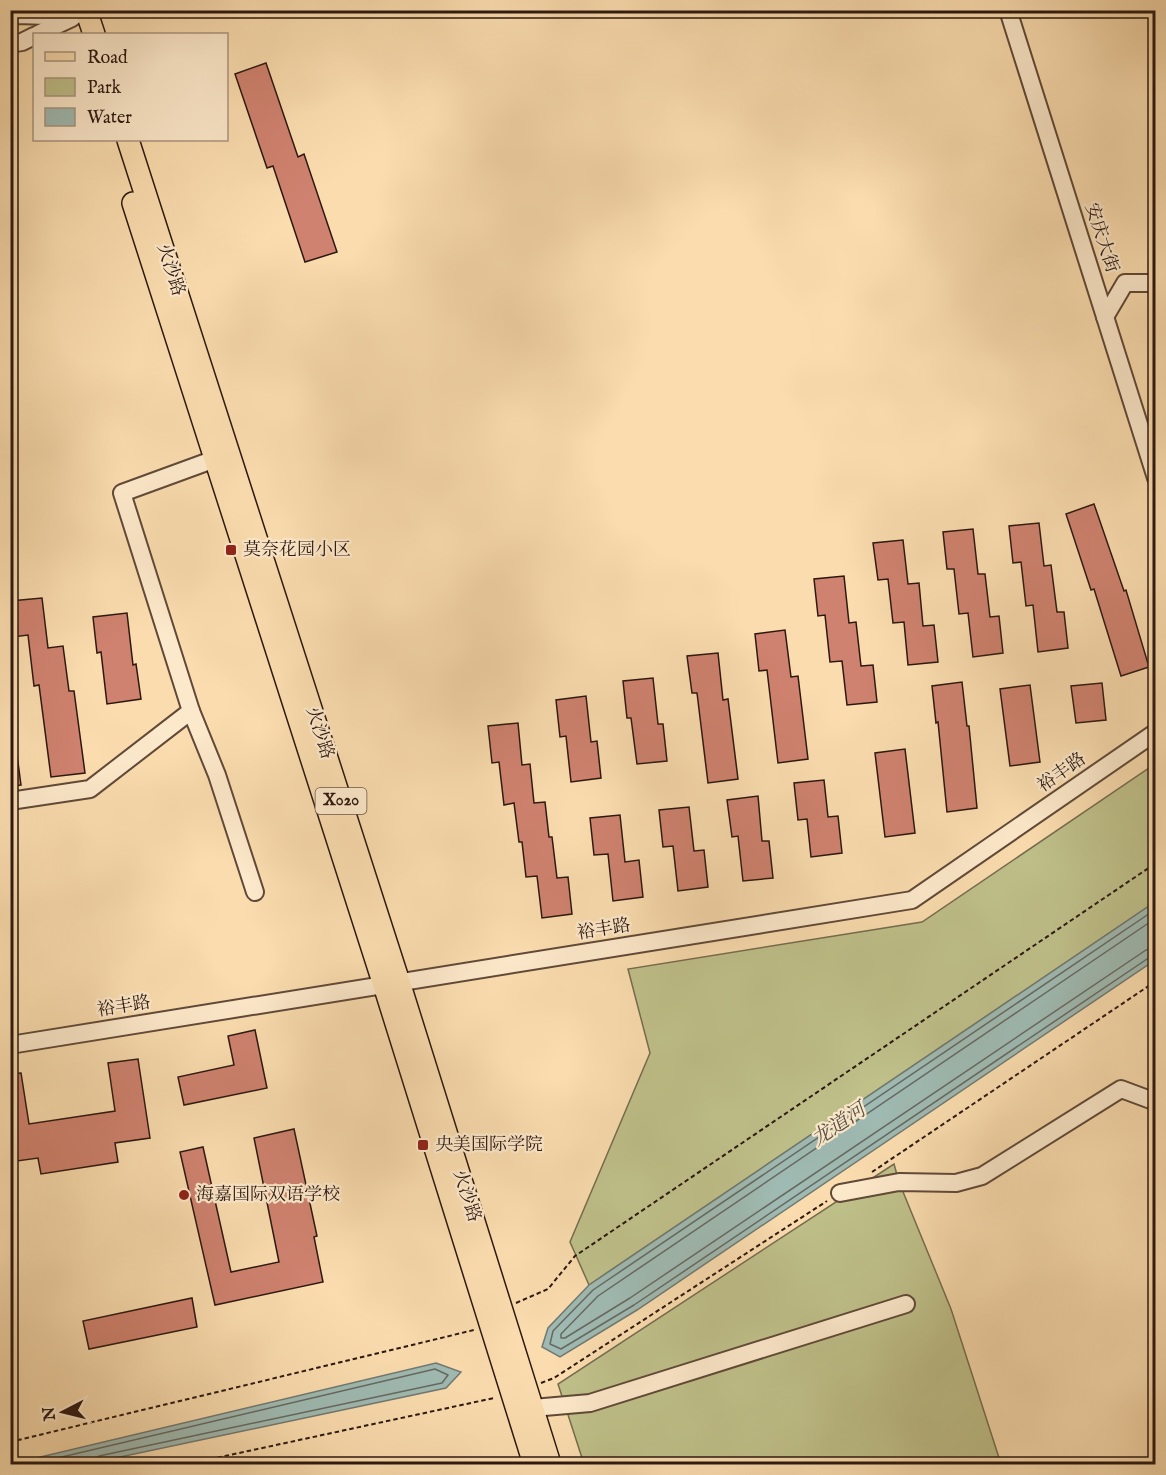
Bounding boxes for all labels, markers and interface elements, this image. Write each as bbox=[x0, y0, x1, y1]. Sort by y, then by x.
legend bbox=[33, 33, 228, 141]
text: Road bbox=[87, 47, 128, 70]
text: Park bbox=[87, 77, 122, 100]
text: Water bbox=[87, 107, 132, 130]
street label: 安庆大街 bbox=[1079, 200, 1123, 276]
street label: 火沙路 bbox=[151, 241, 189, 299]
place label: 莫奈花园小区 bbox=[243, 539, 351, 562]
marker: 莫奈花园小区 bbox=[224, 543, 238, 557]
street label: 火沙路 bbox=[300, 704, 338, 762]
street label: 裕丰路 bbox=[1033, 748, 1091, 798]
road number: X020 bbox=[316, 788, 366, 814]
street label: 裕丰路 bbox=[576, 914, 632, 946]
street label: 裕丰路 bbox=[96, 991, 152, 1023]
water label: 龙道河 bbox=[807, 1096, 873, 1152]
place label: 央美国际学院 bbox=[435, 1134, 543, 1157]
marker: 央美国际学院 bbox=[416, 1138, 430, 1152]
street label: 火沙路 bbox=[447, 1167, 485, 1225]
place label: 海嘉国际双语学校 bbox=[196, 1184, 340, 1207]
marker: 海嘉国际双语学校 bbox=[177, 1188, 191, 1202]
north arrow bbox=[33, 1382, 93, 1442]
text: N bbox=[39, 1405, 61, 1423]

